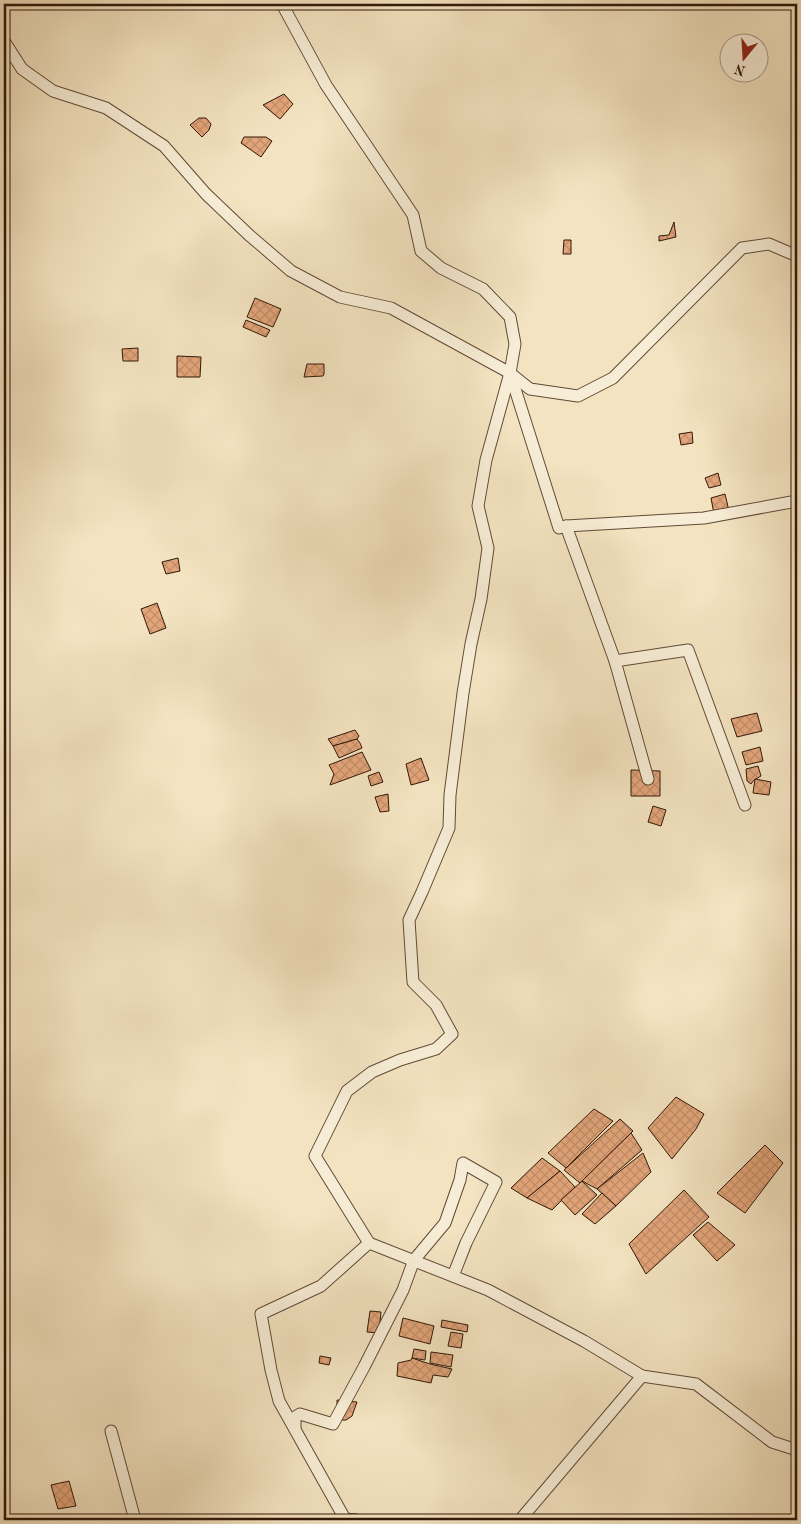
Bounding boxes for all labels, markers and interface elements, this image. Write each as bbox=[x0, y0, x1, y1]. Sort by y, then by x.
north arrow bbox=[718, 32, 768, 82]
text: N bbox=[733, 61, 748, 78]

